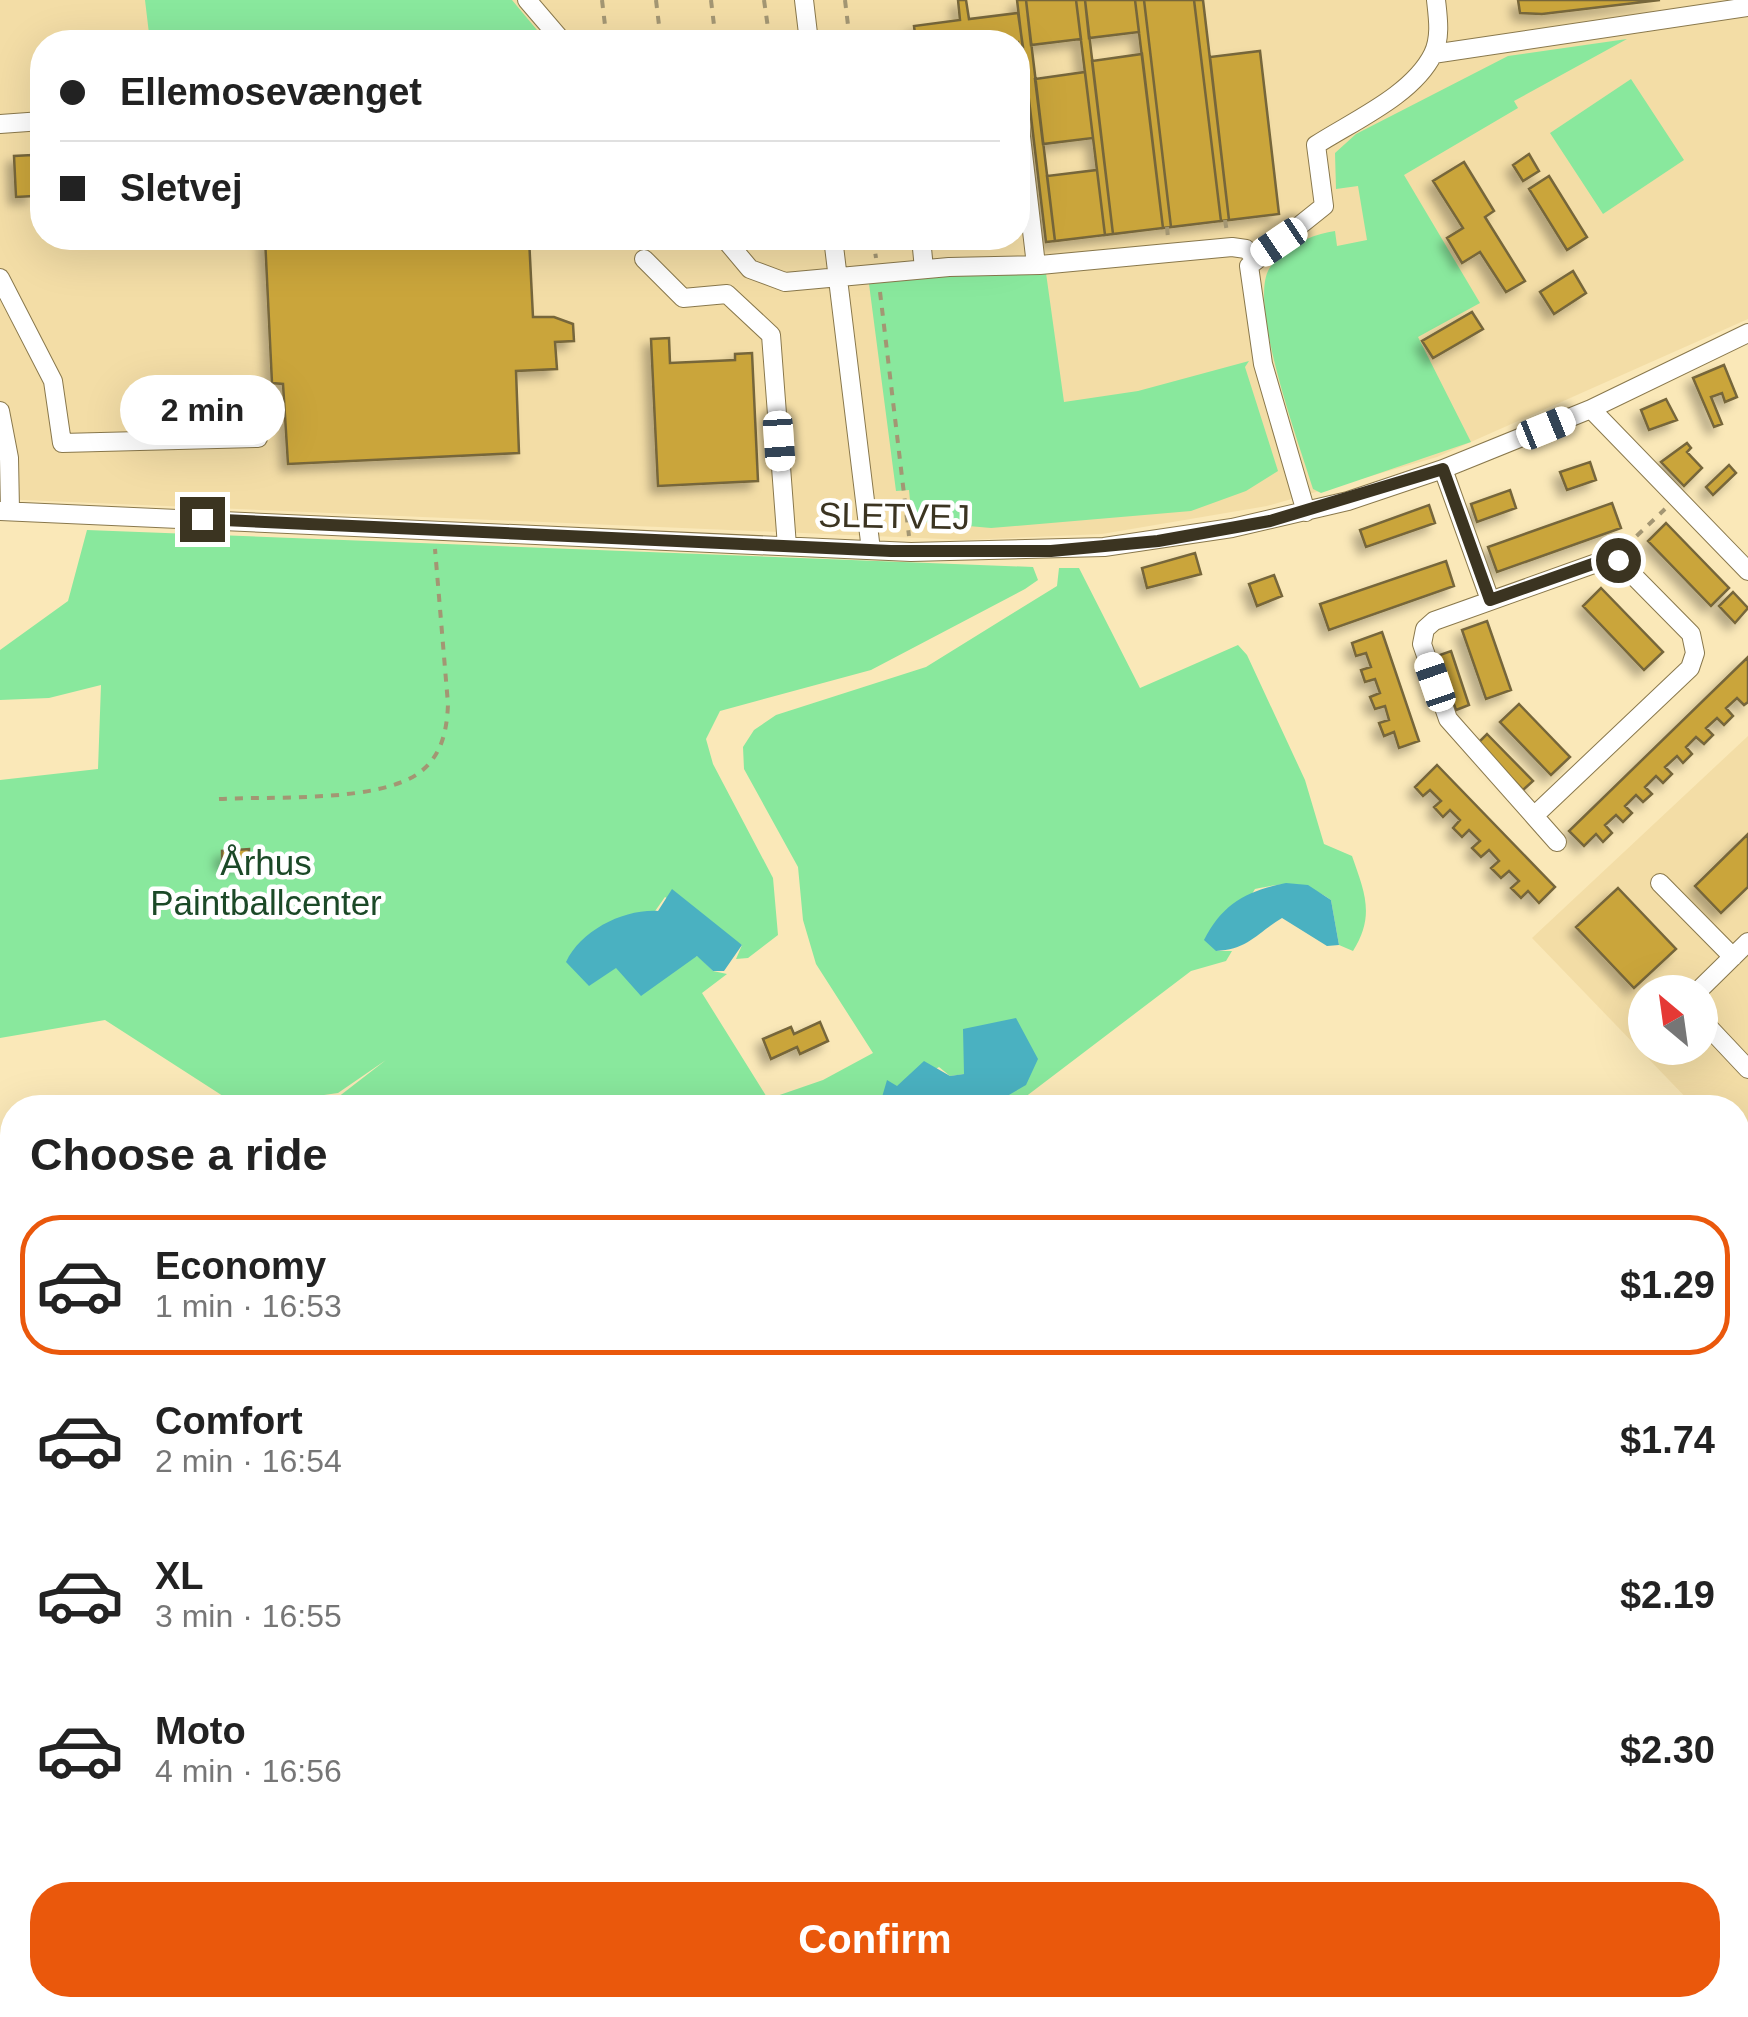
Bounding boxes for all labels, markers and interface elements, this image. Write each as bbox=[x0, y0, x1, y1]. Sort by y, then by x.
text: Ellemosevænget bbox=[120, 71, 422, 113]
text: Sletvej bbox=[120, 167, 243, 209]
car bbox=[1246, 213, 1312, 271]
callout: 2 min bbox=[120, 374, 284, 444]
text: 2 min bbox=[161, 392, 244, 428]
car bbox=[1513, 403, 1579, 453]
car bbox=[762, 410, 796, 472]
street label: SLETVEJ bbox=[818, 495, 970, 536]
route end bbox=[180, 497, 225, 542]
route start bbox=[1596, 538, 1641, 583]
car bbox=[1411, 649, 1459, 715]
park label: Århus Paintballcenter bbox=[150, 843, 382, 922]
north arrow bbox=[1628, 975, 1718, 1065]
map controls bbox=[1628, 975, 1718, 1065]
text: Choose a ride bbox=[30, 1129, 328, 1180]
icon: car bbox=[35, 1240, 125, 1330]
text: Economy bbox=[155, 1245, 326, 1287]
text: $1.29 bbox=[1620, 1264, 1715, 1306]
text: 1 min · 16:53 bbox=[155, 1288, 342, 1324]
icon: car bbox=[35, 1395, 125, 1485]
text: Comfort bbox=[155, 1400, 303, 1442]
text: $1.74 bbox=[1620, 1419, 1715, 1461]
text: 2 min · 16:54 bbox=[155, 1443, 342, 1479]
icon: car bbox=[35, 1550, 125, 1640]
text: XL bbox=[155, 1555, 204, 1597]
text: $2.19 bbox=[1620, 1574, 1715, 1616]
text: 3 min · 16:55 bbox=[155, 1598, 342, 1634]
icon: car bbox=[35, 1705, 125, 1795]
text: Moto bbox=[155, 1710, 246, 1752]
text: $2.30 bbox=[1620, 1729, 1715, 1771]
text: 4 min · 16:56 bbox=[155, 1753, 342, 1789]
button: Confirm bbox=[30, 1882, 1720, 1997]

